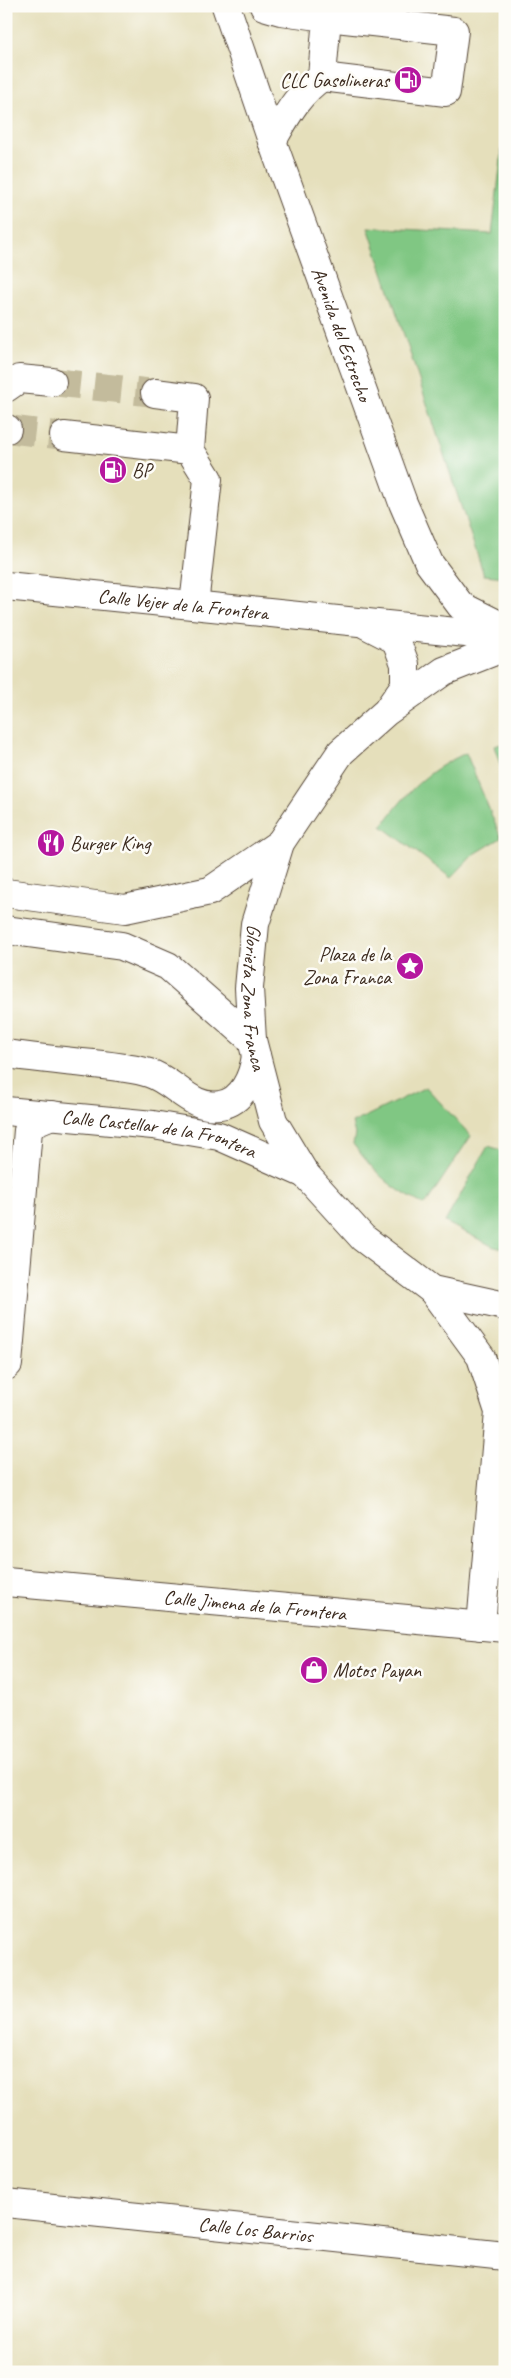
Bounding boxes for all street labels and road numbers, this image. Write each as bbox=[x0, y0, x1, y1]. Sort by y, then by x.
street label: Avenida del Estrecho bbox=[306, 264, 378, 406]
street label: Calle Vejer de la Frontera bbox=[97, 583, 271, 625]
street label: Glorieta Zona Franca bbox=[236, 923, 272, 1075]
street label: Calle Castellar de la Frontera bbox=[60, 1104, 261, 1164]
street label: Calle Jimena de la Frontera bbox=[163, 1584, 349, 1626]
street label: Calle Los Barrios bbox=[197, 2211, 316, 2248]

